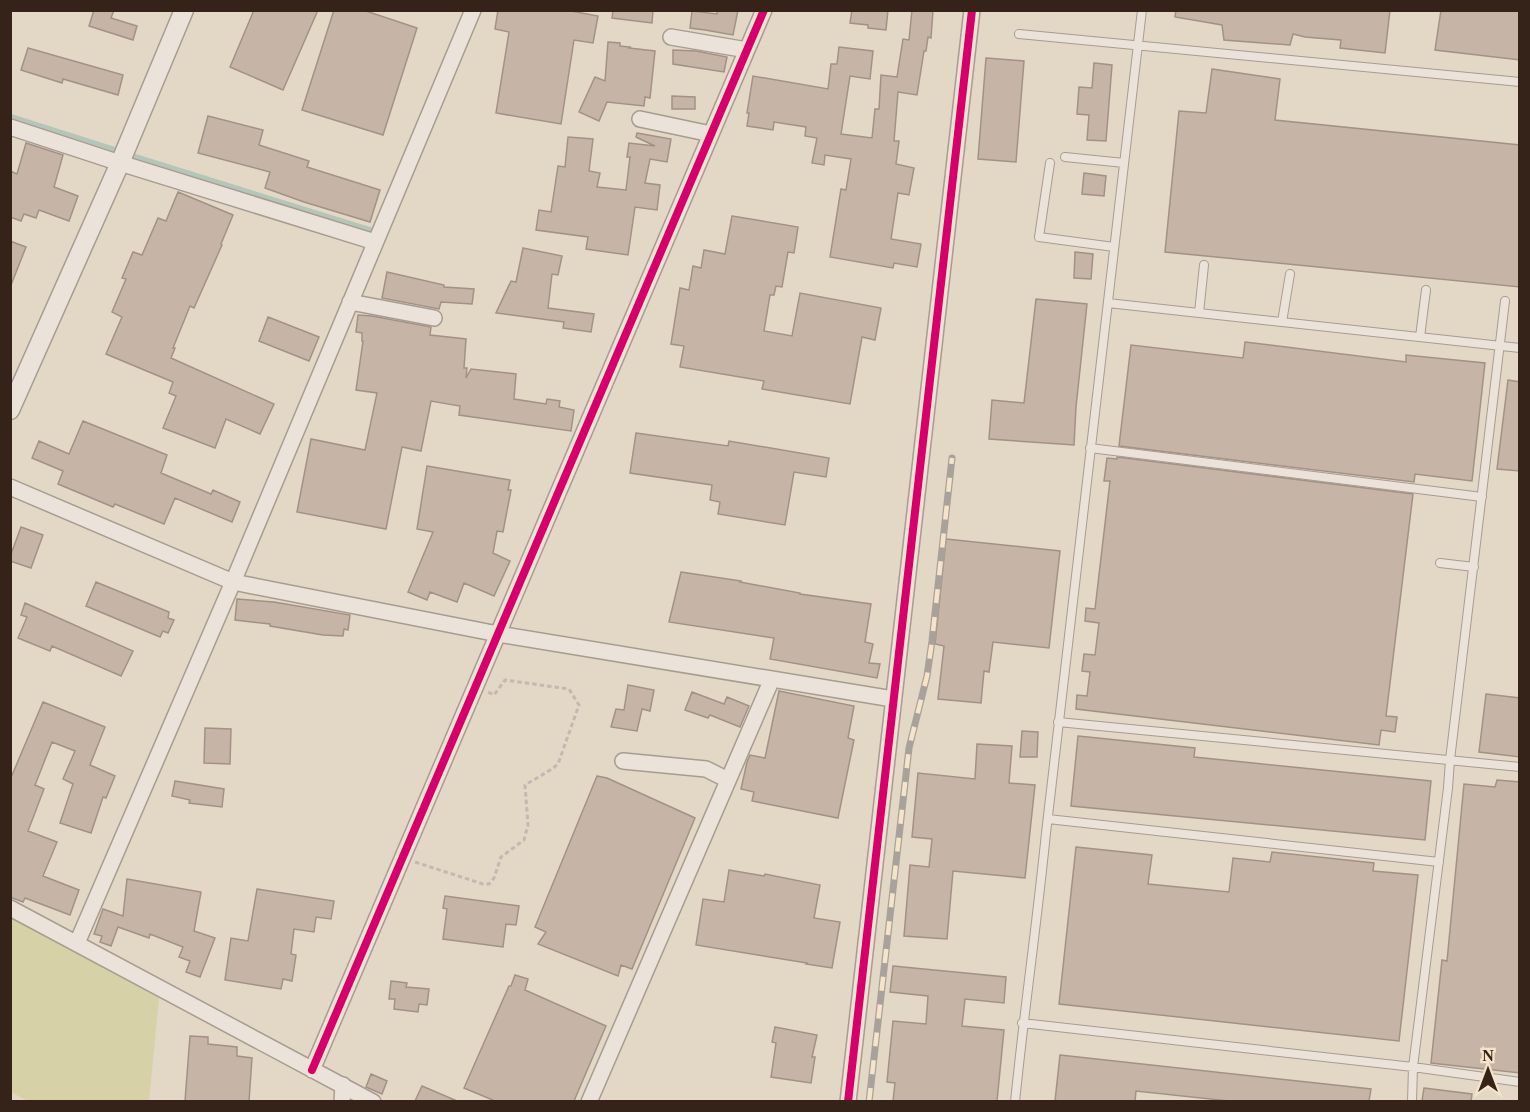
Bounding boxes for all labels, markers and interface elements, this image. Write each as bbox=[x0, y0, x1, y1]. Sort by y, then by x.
north arrow bbox=[1458, 1040, 1518, 1100]
text: N bbox=[1482, 1047, 1494, 1064]

